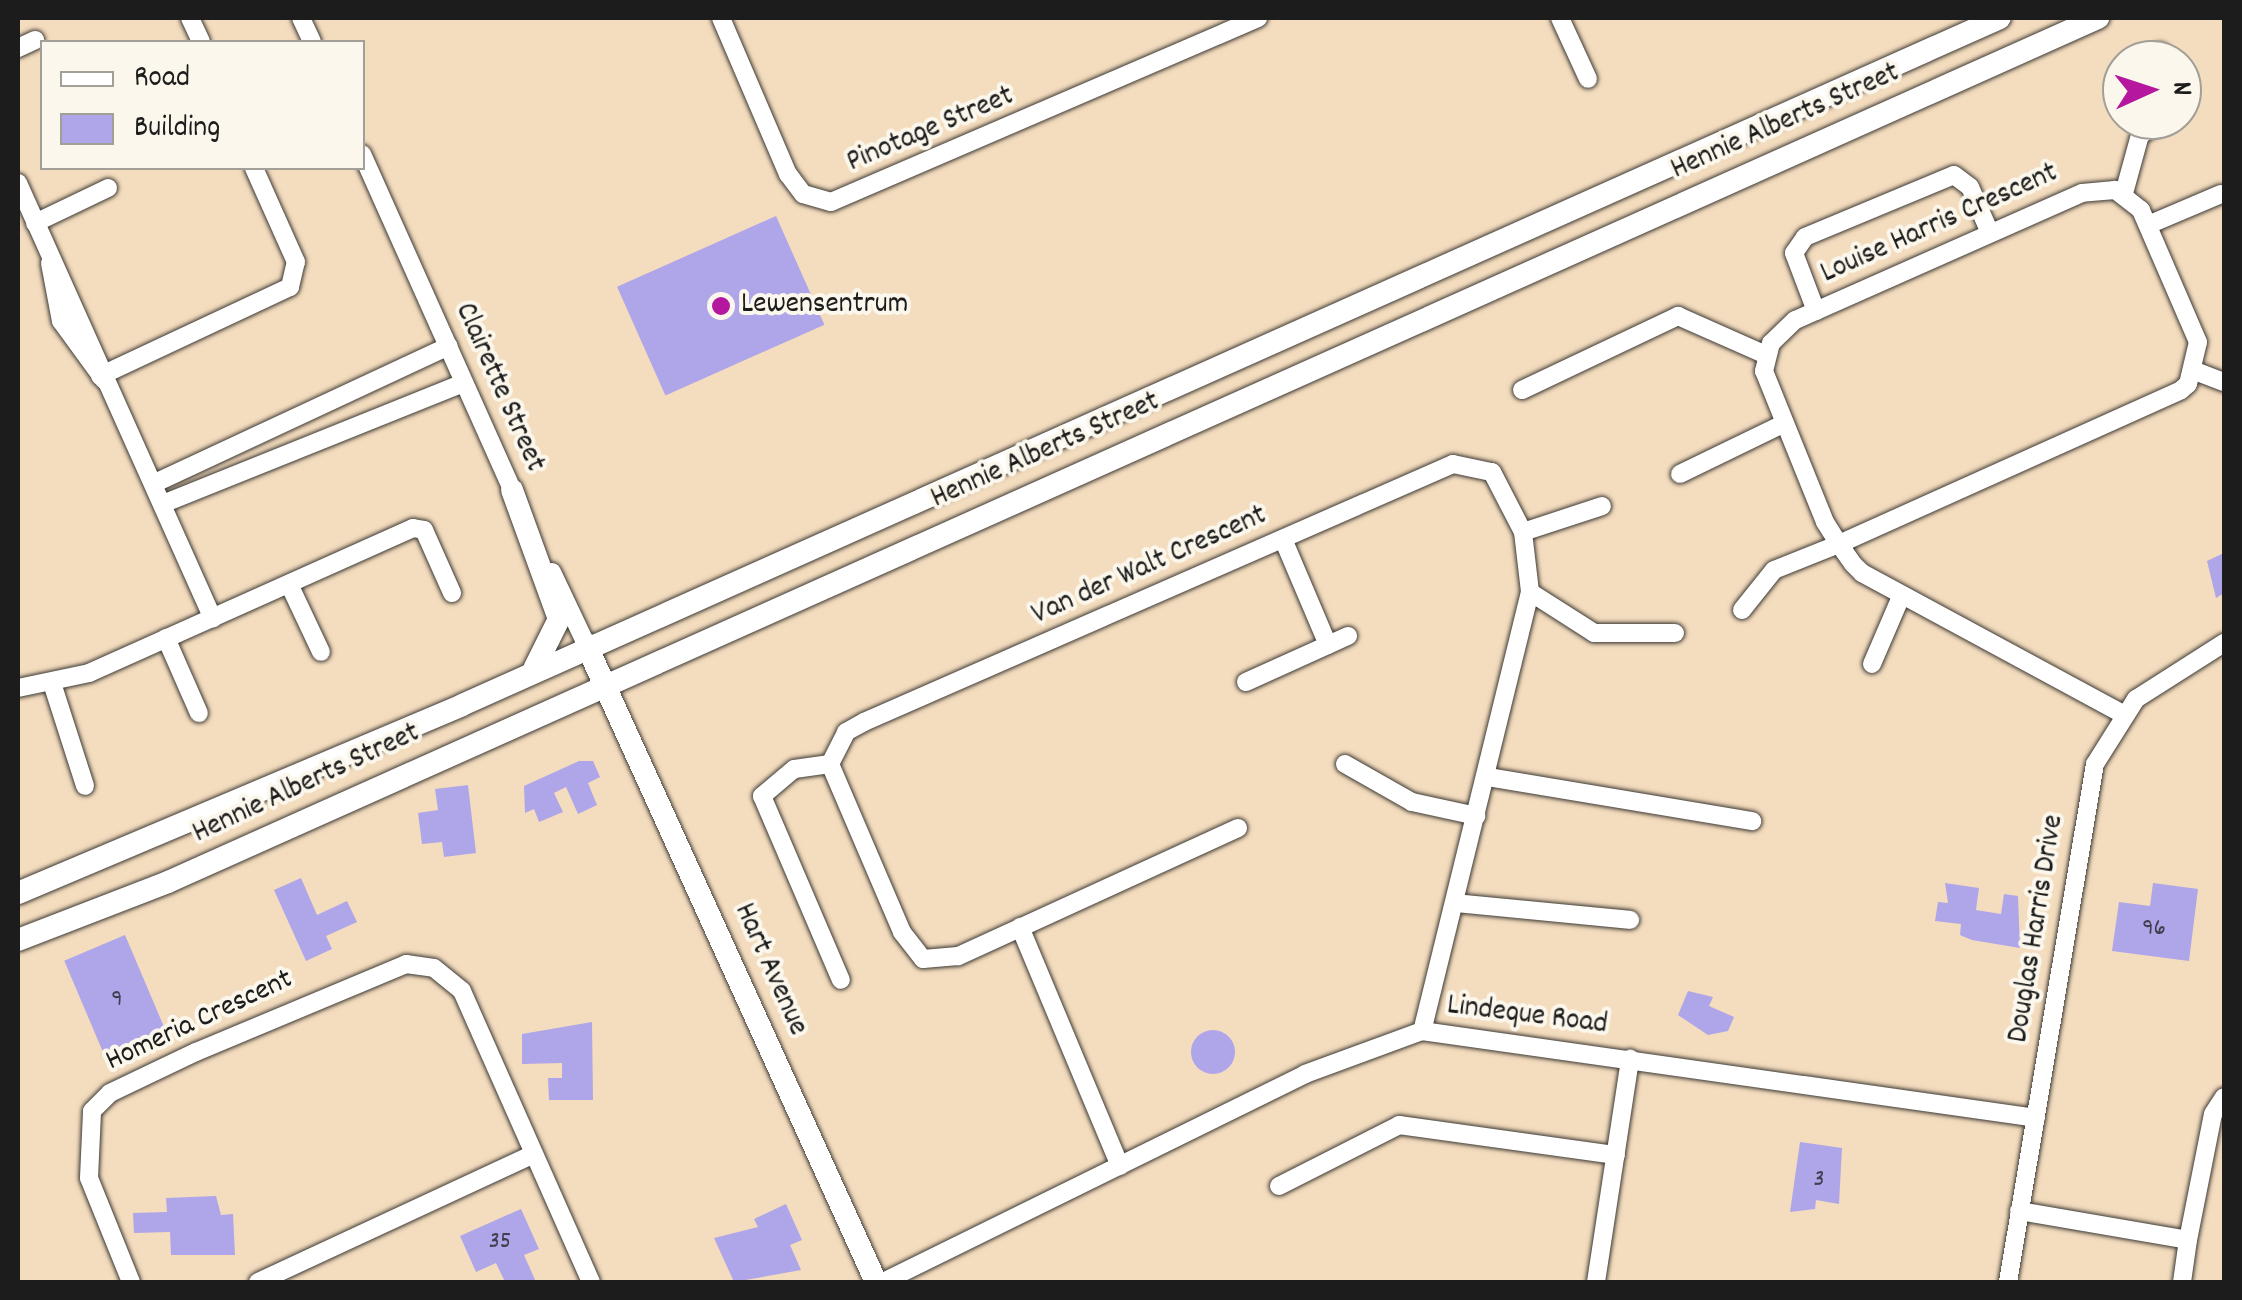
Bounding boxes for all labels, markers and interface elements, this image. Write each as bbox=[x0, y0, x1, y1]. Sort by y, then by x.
legend bbox=[40, 40, 365, 170]
north arrow bbox=[2102, 40, 2202, 140]
street label: Hennie Alberts Street bbox=[1666, 56, 1906, 190]
text: Road bbox=[134, 58, 190, 101]
street label: Pinotage Street bbox=[842, 80, 1020, 182]
text: N bbox=[2160, 81, 2200, 96]
text: Building bbox=[134, 108, 220, 151]
street label: Louise Harris Crescent bbox=[1816, 157, 2064, 293]
place label: Lewensentrum bbox=[741, 288, 908, 324]
marker: Lewensentrum bbox=[710, 295, 732, 317]
street label: Clairette Street bbox=[445, 298, 551, 478]
street label: Hennie Alberts Street bbox=[926, 385, 1166, 519]
street label: Van der Walt Crescent bbox=[1027, 499, 1273, 635]
street label: Hennie Alberts Street bbox=[188, 717, 426, 853]
street label: Douglas Harris Drive bbox=[2002, 813, 2074, 1045]
street label: Hart Avenue bbox=[724, 898, 814, 1042]
house number: 96 bbox=[2142, 914, 2166, 944]
street label: Homeria Crescent bbox=[101, 963, 299, 1081]
house number: 9 bbox=[111, 985, 123, 1015]
street label: Lindeque Road bbox=[1445, 989, 1609, 1045]
house number: 3 bbox=[1813, 1165, 1825, 1195]
house number: 35 bbox=[489, 1227, 511, 1257]

